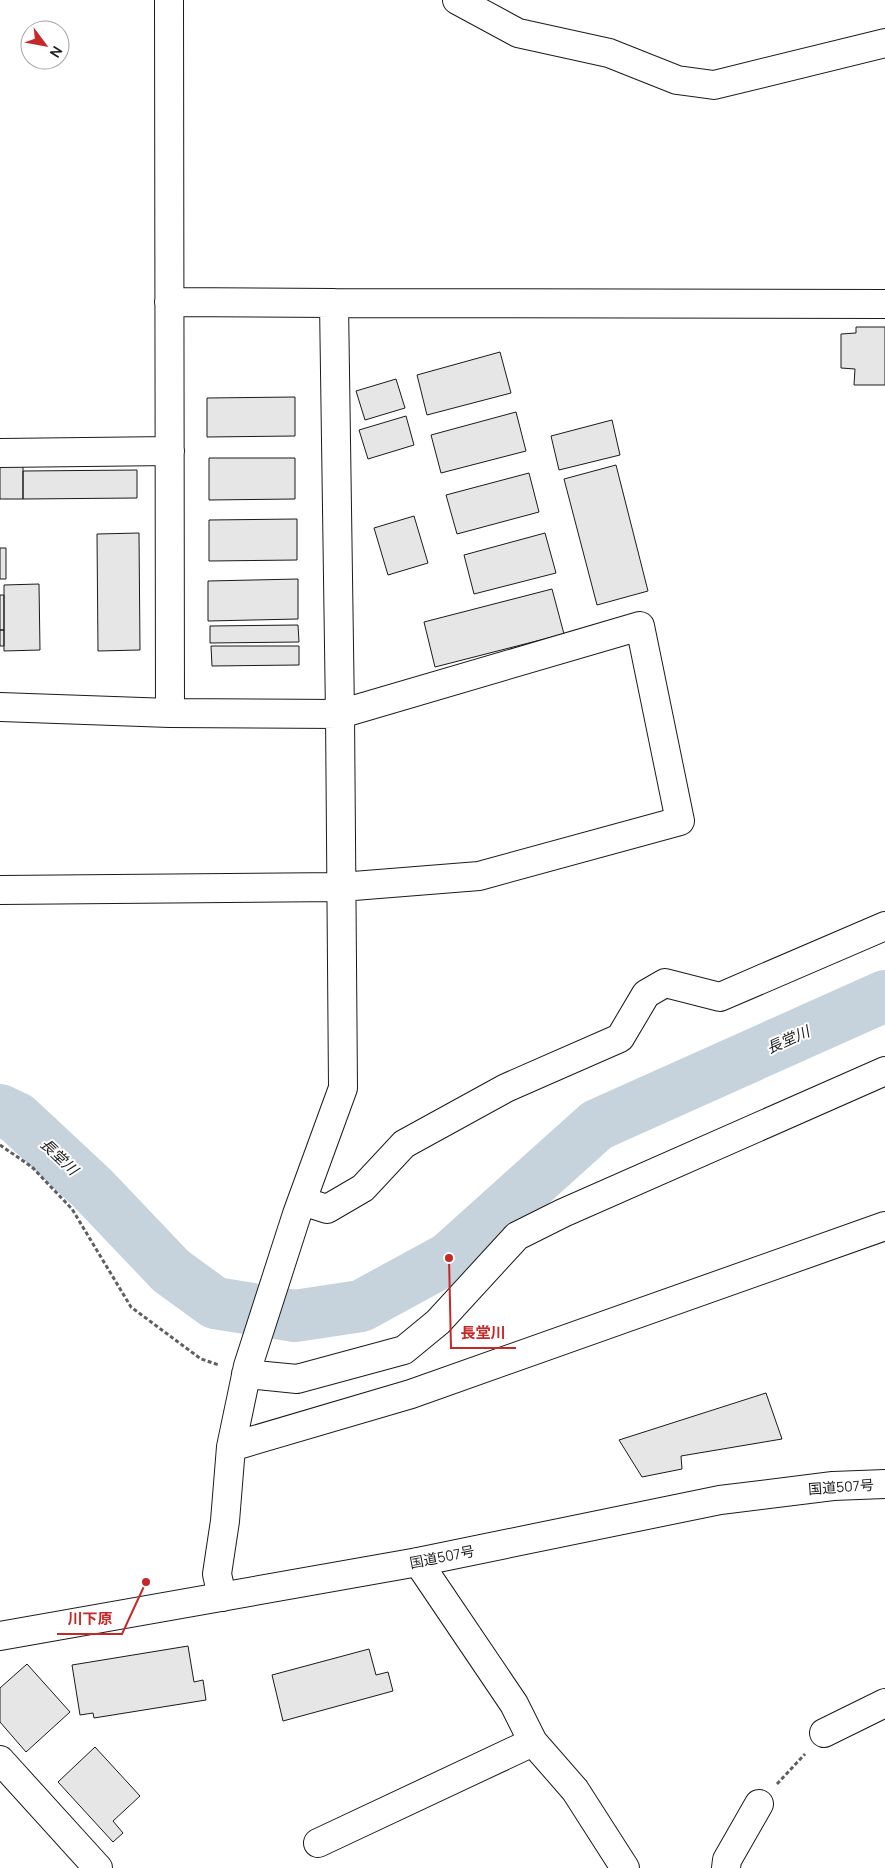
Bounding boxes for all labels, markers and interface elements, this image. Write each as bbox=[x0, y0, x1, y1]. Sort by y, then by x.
north arrow bbox=[20, 20, 70, 70]
text: N bbox=[46, 43, 67, 61]
water label: 長堂川 bbox=[763, 1020, 814, 1058]
water label: 長堂川 bbox=[36, 1134, 84, 1181]
callout: 長堂川 bbox=[451, 1318, 516, 1348]
text: 長堂川 bbox=[460, 1322, 506, 1343]
street label: 国道507号 bbox=[808, 1475, 874, 1498]
street label: 国道507号 bbox=[408, 1541, 476, 1572]
callout: 川下原 bbox=[57, 1604, 122, 1634]
text: 川下原 bbox=[67, 1608, 113, 1629]

